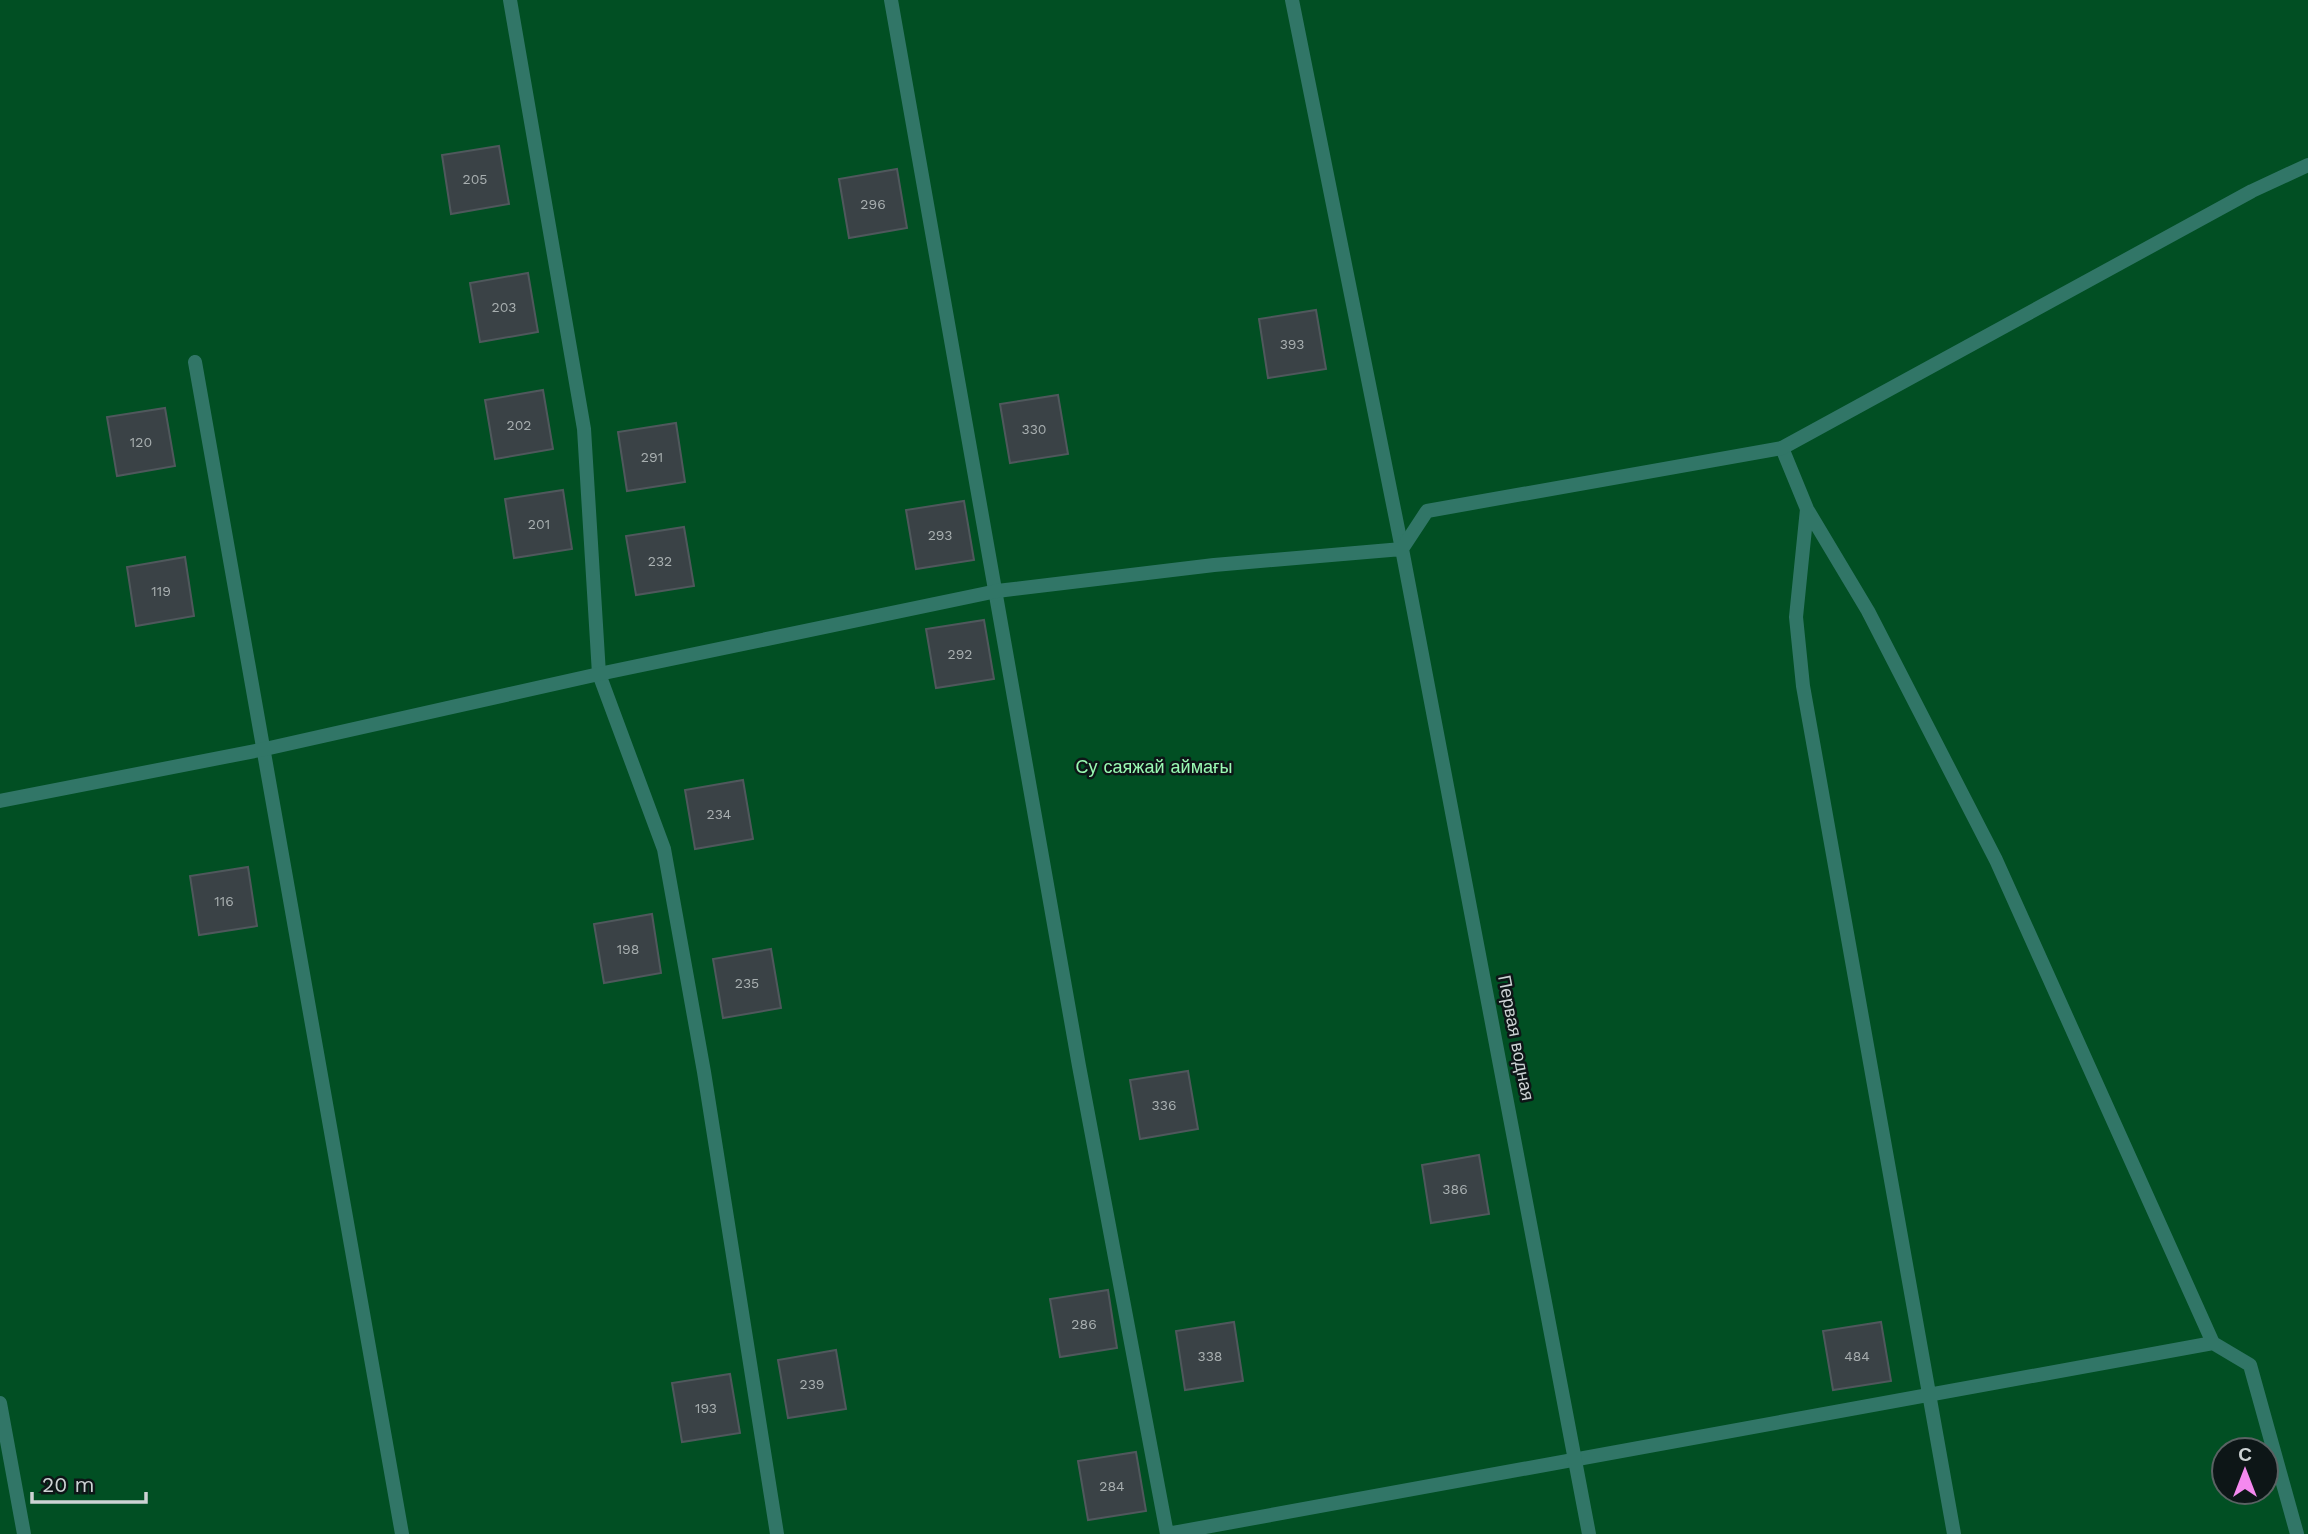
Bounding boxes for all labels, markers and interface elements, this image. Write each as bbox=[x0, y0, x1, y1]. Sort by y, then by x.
house number: 205 bbox=[462, 171, 488, 187]
house number: 296 bbox=[860, 196, 886, 212]
house number: 203 bbox=[492, 299, 516, 315]
house number: 393 bbox=[1280, 336, 1304, 352]
house number: 202 bbox=[506, 417, 532, 433]
house number: 330 bbox=[1021, 421, 1047, 437]
house number: 120 bbox=[130, 434, 152, 450]
house number: 291 bbox=[641, 449, 663, 465]
house number: 201 bbox=[528, 516, 550, 532]
house number: 293 bbox=[928, 527, 952, 543]
house number: 232 bbox=[648, 553, 672, 569]
house number: 119 bbox=[151, 583, 171, 599]
house number: 292 bbox=[948, 646, 972, 662]
park label: Су саяжай аймағы bbox=[1075, 756, 1233, 777]
house number: 234 bbox=[707, 806, 731, 822]
house number: 116 bbox=[214, 893, 234, 909]
house number: 198 bbox=[617, 941, 639, 957]
street label: Первая водная bbox=[1494, 973, 1539, 1102]
house number: 235 bbox=[735, 975, 759, 991]
house number: 336 bbox=[1152, 1097, 1176, 1113]
house number: 386 bbox=[1442, 1181, 1468, 1197]
house number: 286 bbox=[1071, 1316, 1097, 1332]
house number: 338 bbox=[1198, 1348, 1222, 1364]
house number: 484 bbox=[1844, 1348, 1870, 1364]
house number: 239 bbox=[800, 1376, 824, 1392]
house number: 193 bbox=[695, 1400, 717, 1416]
north arrow bbox=[2210, 1436, 2280, 1506]
text: С bbox=[2238, 1443, 2252, 1466]
scale bar bbox=[32, 1460, 145, 1504]
text: 20 m bbox=[42, 1472, 94, 1497]
house number: 284 bbox=[1099, 1478, 1125, 1494]

